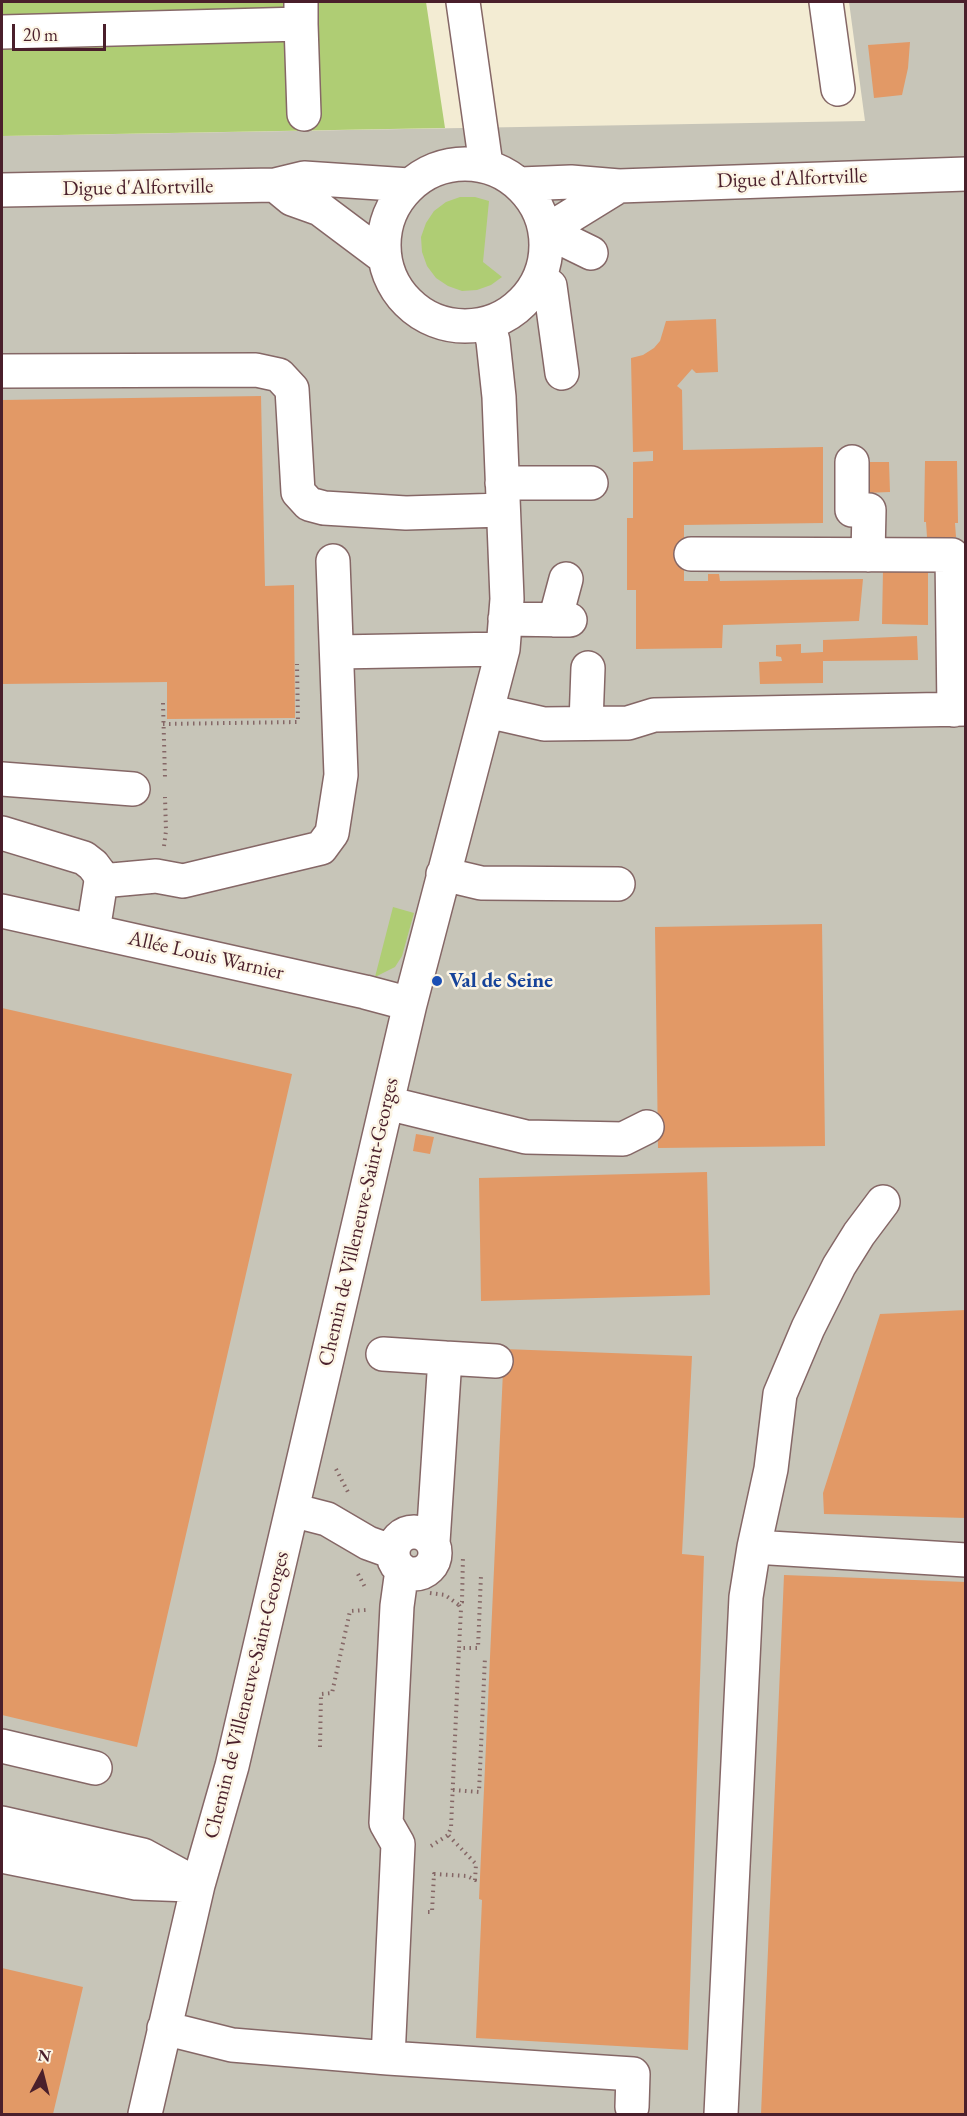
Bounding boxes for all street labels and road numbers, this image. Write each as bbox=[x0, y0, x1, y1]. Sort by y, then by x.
street label: Digue d'Alfortville bbox=[716, 164, 868, 194]
street label: Digue d'Alfortville bbox=[62, 174, 214, 202]
street label: Allée Louis Warnier bbox=[126, 926, 286, 986]
street label: Chemin de Villeneuve-Saint-Georges bbox=[314, 1075, 404, 1369]
street label: Chemin de Villeneuve-Saint-Georges bbox=[199, 1549, 295, 1841]

